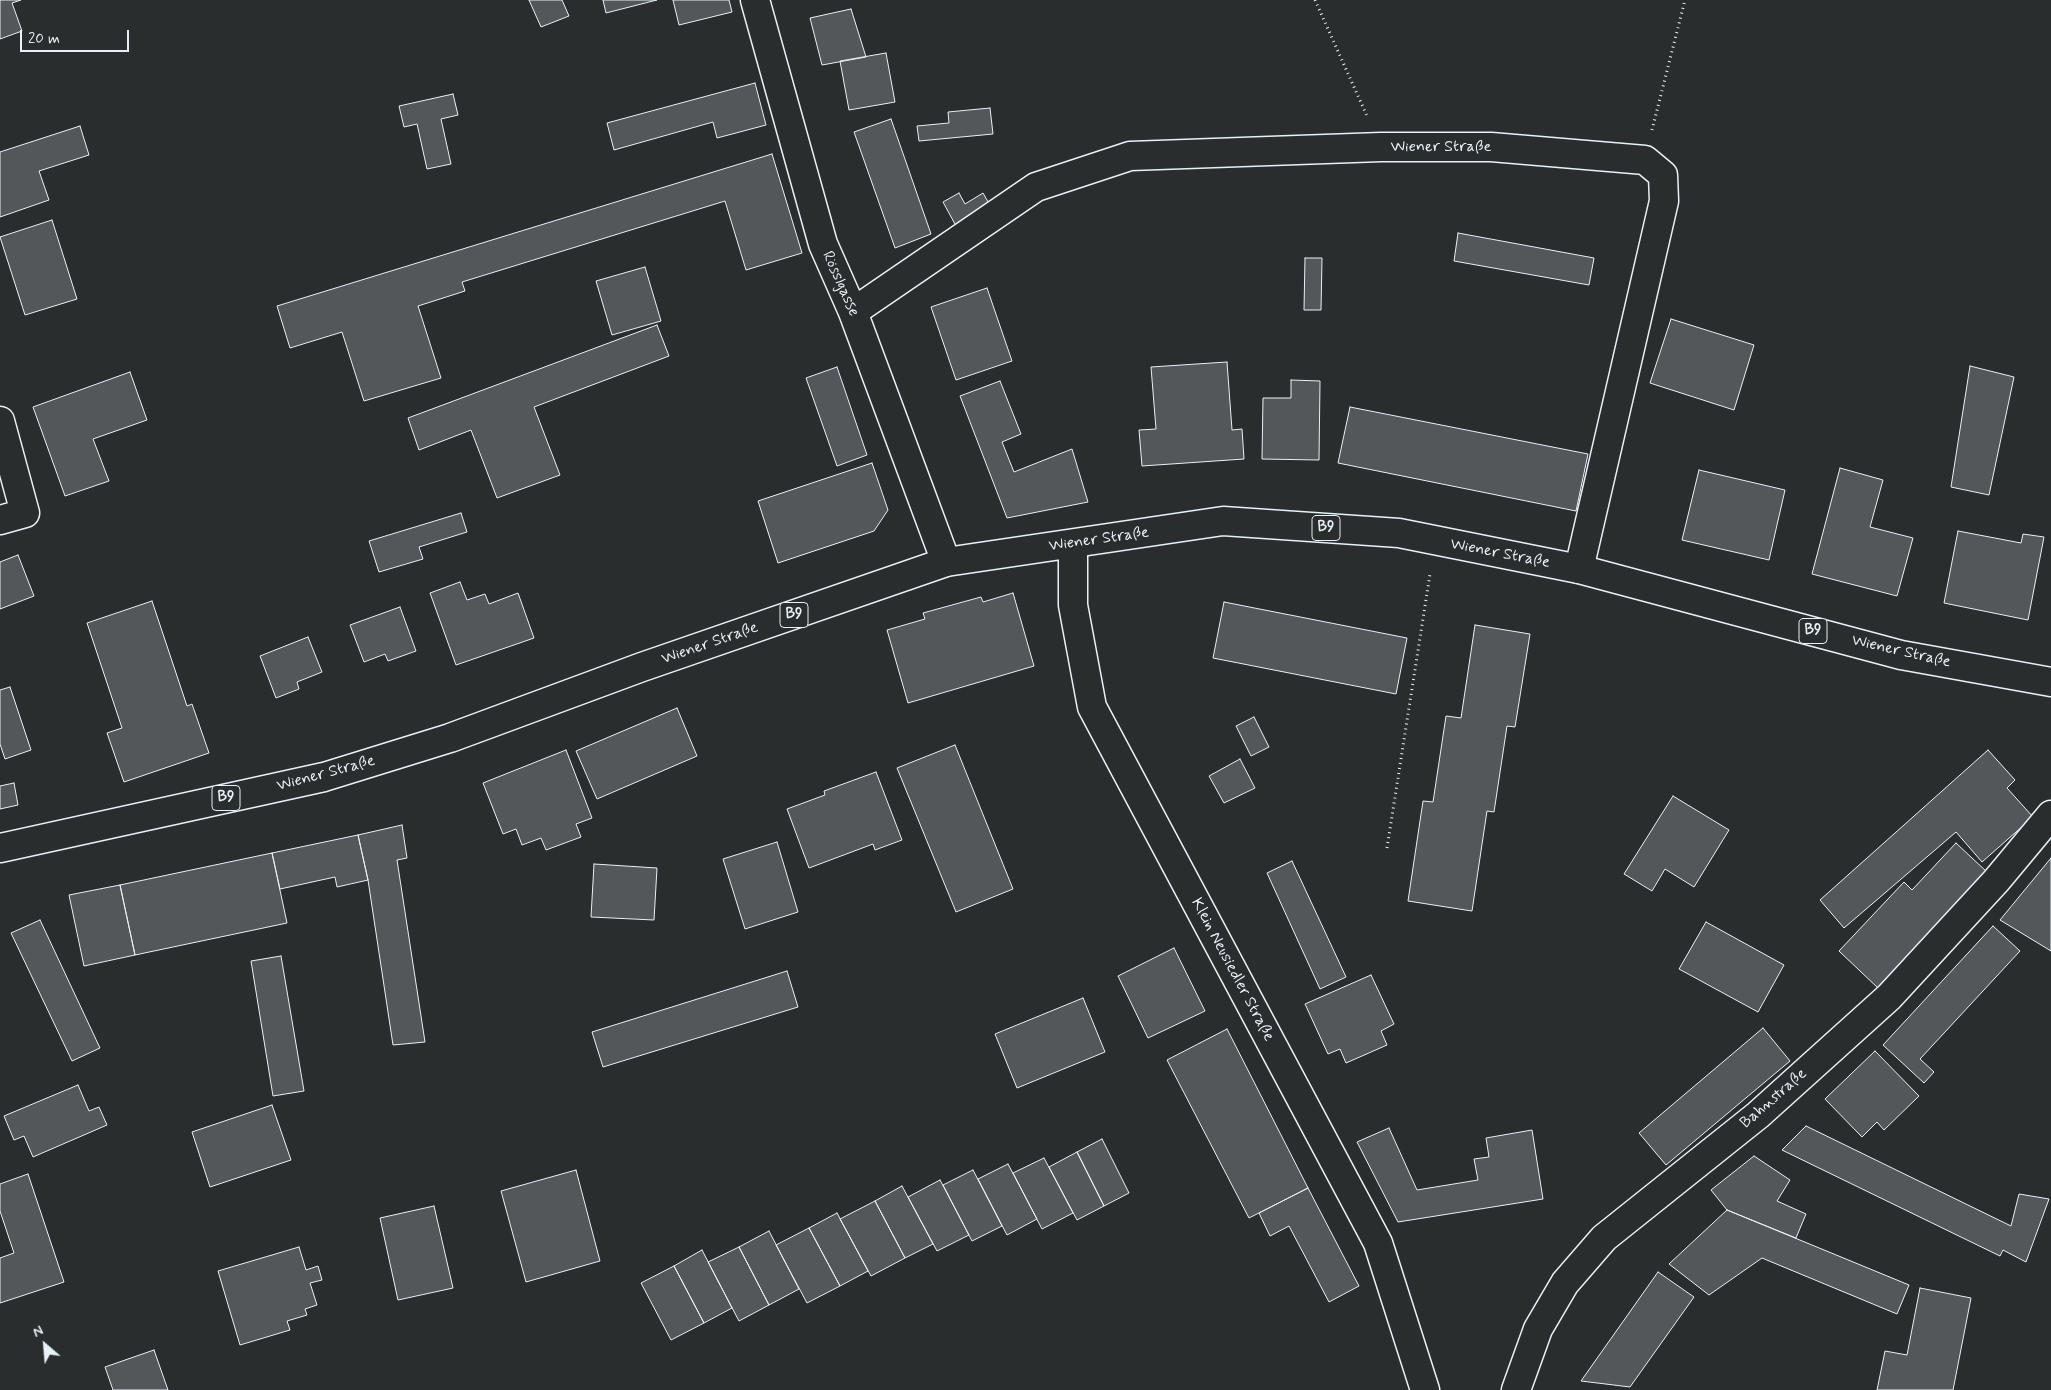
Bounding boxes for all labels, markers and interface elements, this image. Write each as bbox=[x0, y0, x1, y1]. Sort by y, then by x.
scale bar bbox=[22, 20, 131, 52]
text: 20 m bbox=[28, 29, 60, 49]
street label: Wiener Straße bbox=[1391, 138, 1491, 158]
street label: Rösslgasse bbox=[817, 248, 863, 320]
road number: B9 bbox=[1312, 516, 1340, 540]
street label: Wiener Straße bbox=[1048, 523, 1150, 557]
street label: Wiener Straße bbox=[1449, 535, 1551, 573]
road number: B9 bbox=[780, 602, 808, 628]
road number: B9 bbox=[1799, 618, 1827, 644]
street label: Wiener Straße bbox=[659, 619, 761, 669]
street label: Wiener Straße bbox=[1850, 631, 1952, 673]
street label: Wiener Straße bbox=[275, 752, 377, 796]
road number: B9 bbox=[212, 786, 240, 810]
street label: Klein Neusiedler Straße bbox=[1186, 895, 1278, 1045]
street label: Bahnstraße bbox=[1737, 1065, 1811, 1133]
north arrow bbox=[20, 1320, 70, 1370]
text: N bbox=[30, 1322, 46, 1342]

